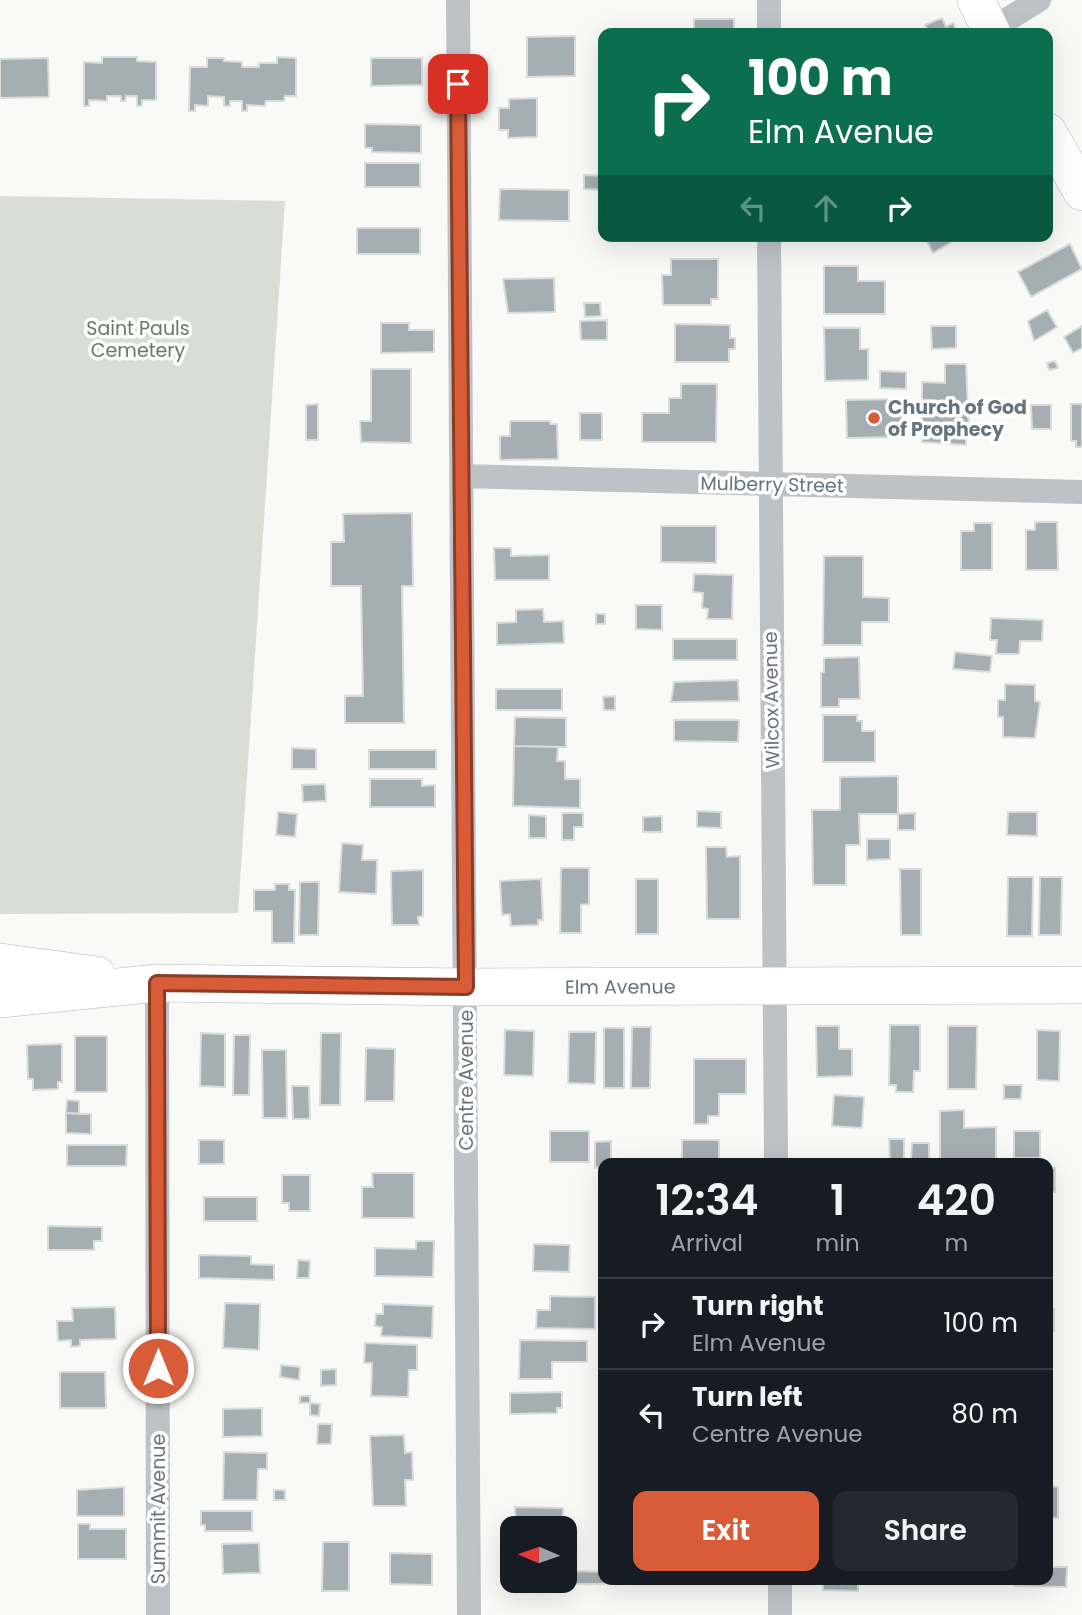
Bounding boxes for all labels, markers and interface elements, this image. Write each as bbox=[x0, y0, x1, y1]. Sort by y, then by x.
text: 100 m bbox=[748, 44, 893, 112]
pin bbox=[428, 54, 488, 114]
icon: right bbox=[633, 56, 724, 147]
icon: arrive bbox=[439, 65, 477, 103]
text: Elm Avenue bbox=[748, 109, 934, 154]
icon: left bbox=[734, 189, 772, 227]
icon: ahead bbox=[807, 189, 845, 227]
icon: right bbox=[880, 189, 918, 227]
park label: Saint Pauls Cemetery bbox=[86, 315, 190, 364]
place label: Church of God of Prophecy bbox=[888, 394, 1027, 443]
marker: Church of God of Prophecy bbox=[866, 410, 882, 426]
street label: Mulberry Street bbox=[700, 470, 844, 499]
street label: Wilcox Avenue bbox=[757, 631, 786, 769]
street label: Elm Avenue bbox=[565, 973, 675, 1001]
street label: Centre Avenue bbox=[453, 1010, 480, 1150]
text: 12:34 bbox=[655, 1171, 758, 1230]
text: 1 bbox=[830, 1171, 845, 1230]
text: 420 bbox=[917, 1171, 996, 1230]
text: Arrival bbox=[671, 1227, 743, 1259]
text: min bbox=[816, 1227, 860, 1259]
text: m bbox=[944, 1227, 968, 1259]
text: Turn right bbox=[692, 1288, 824, 1324]
icon: right bbox=[633, 1305, 671, 1343]
text: 100 m bbox=[943, 1305, 1018, 1341]
text: Elm Avenue bbox=[692, 1327, 826, 1359]
position arrow bbox=[121, 1331, 195, 1405]
text: Turn left bbox=[692, 1379, 803, 1415]
icon: left bbox=[633, 1396, 671, 1434]
text: 80 m bbox=[952, 1396, 1018, 1432]
text: Centre Avenue bbox=[692, 1418, 862, 1450]
street label: Summit Avenue bbox=[145, 1434, 172, 1584]
button: Exit bbox=[633, 1491, 819, 1571]
button: Share bbox=[833, 1491, 1018, 1571]
north arrow bbox=[500, 1516, 578, 1592]
map controls bbox=[500, 1516, 577, 1593]

